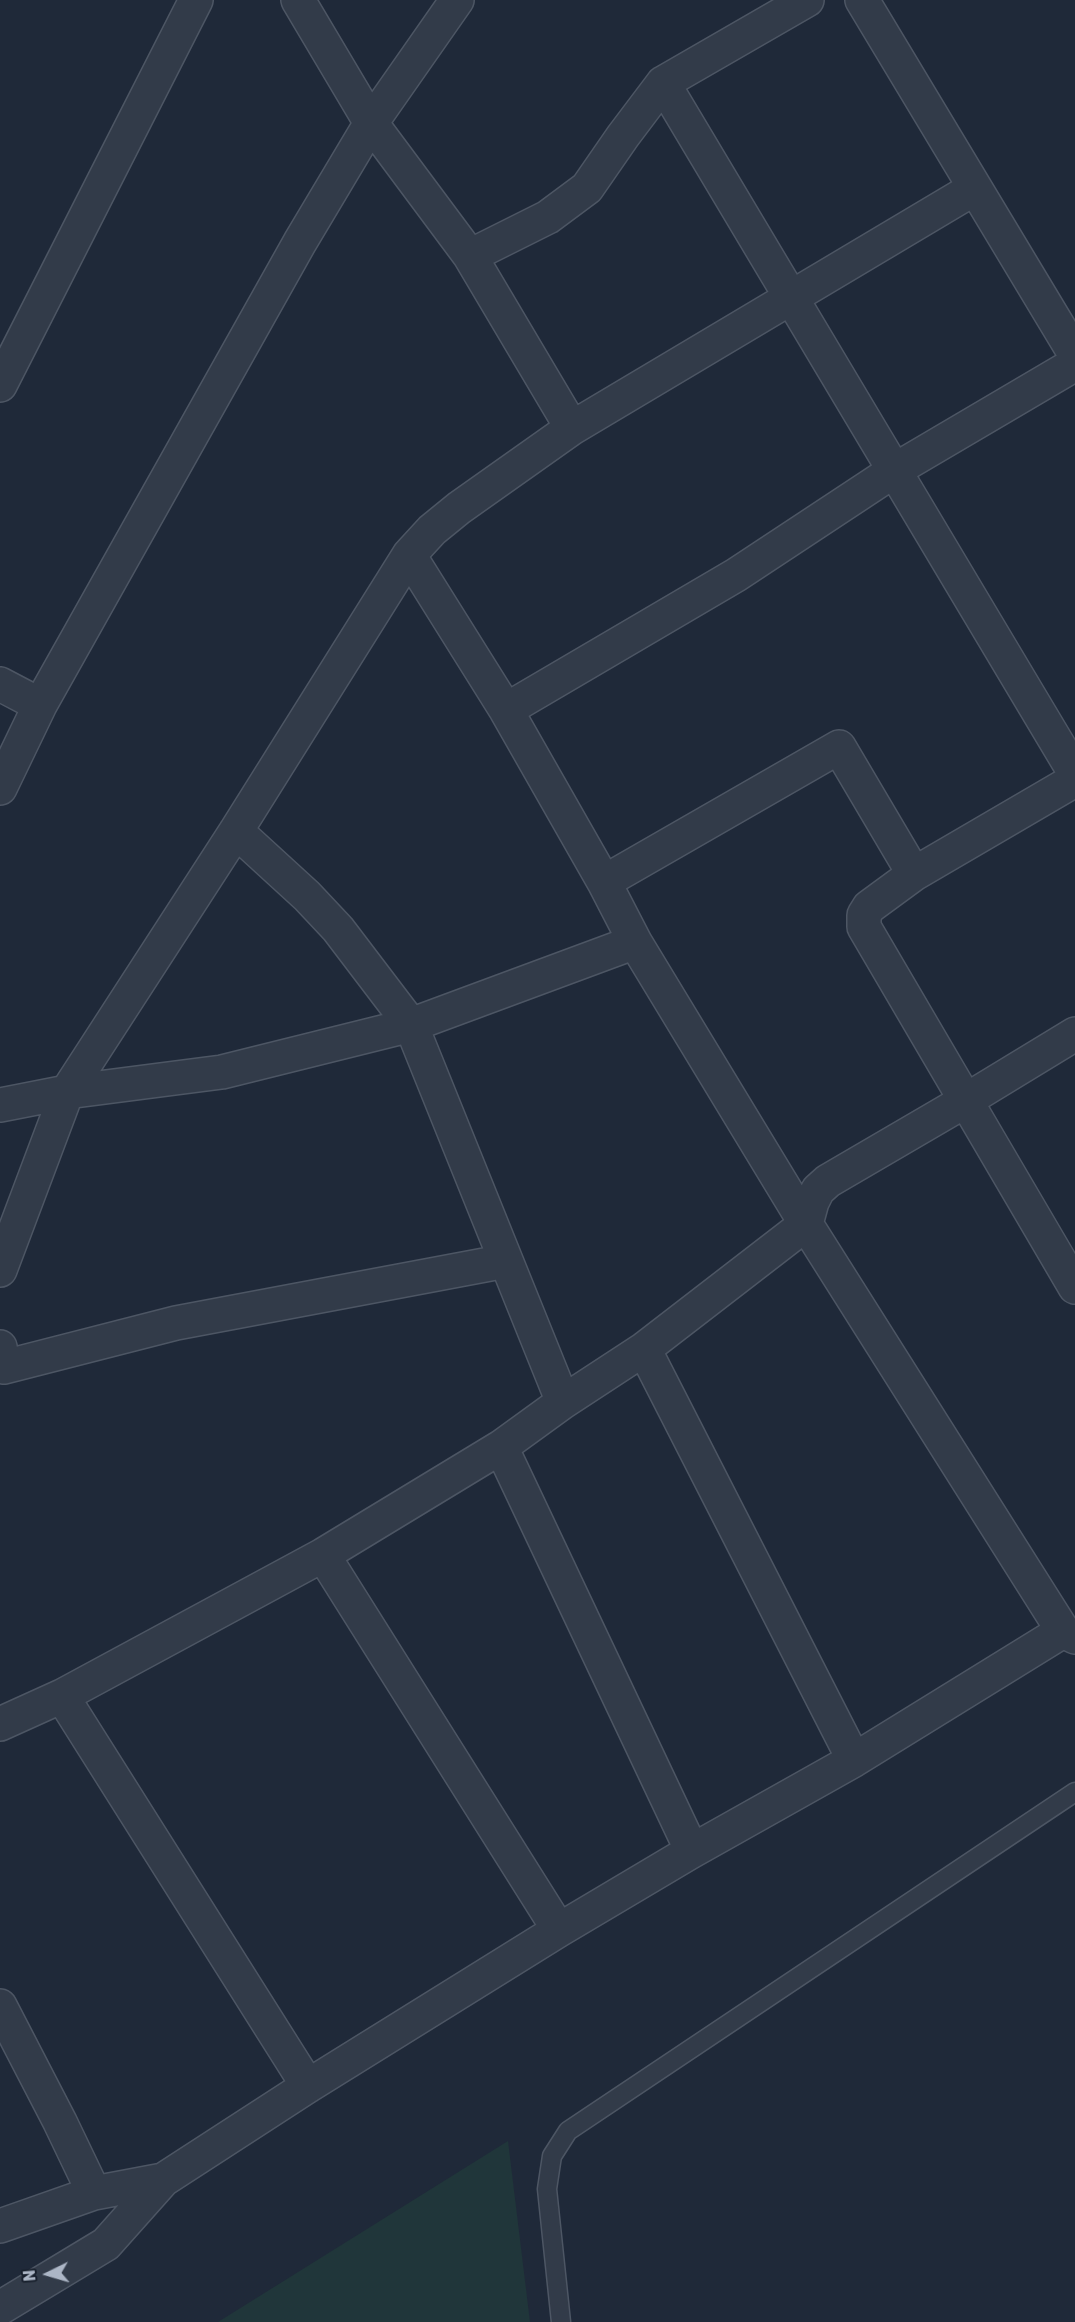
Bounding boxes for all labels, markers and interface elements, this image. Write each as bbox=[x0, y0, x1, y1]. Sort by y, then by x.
north arrow bbox=[18, 2244, 78, 2304]
text: N bbox=[20, 2269, 40, 2282]

